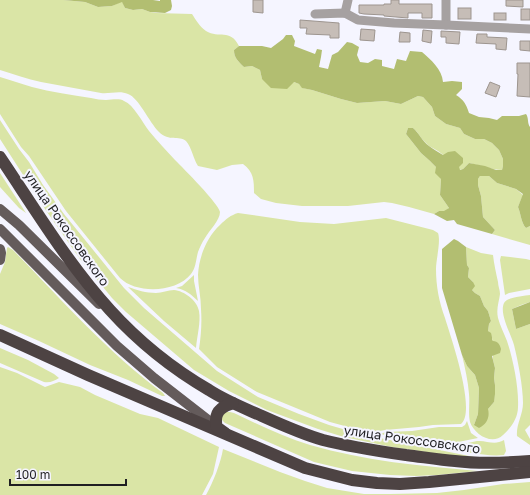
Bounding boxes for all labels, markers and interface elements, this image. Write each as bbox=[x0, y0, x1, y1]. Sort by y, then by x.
street label: улица Рокоссовского bbox=[21, 167, 113, 289]
street label: улица Рокоссовского bbox=[343, 422, 481, 457]
scale bar bbox=[10, 461, 126, 487]
text: 100 m bbox=[16, 467, 50, 482]

